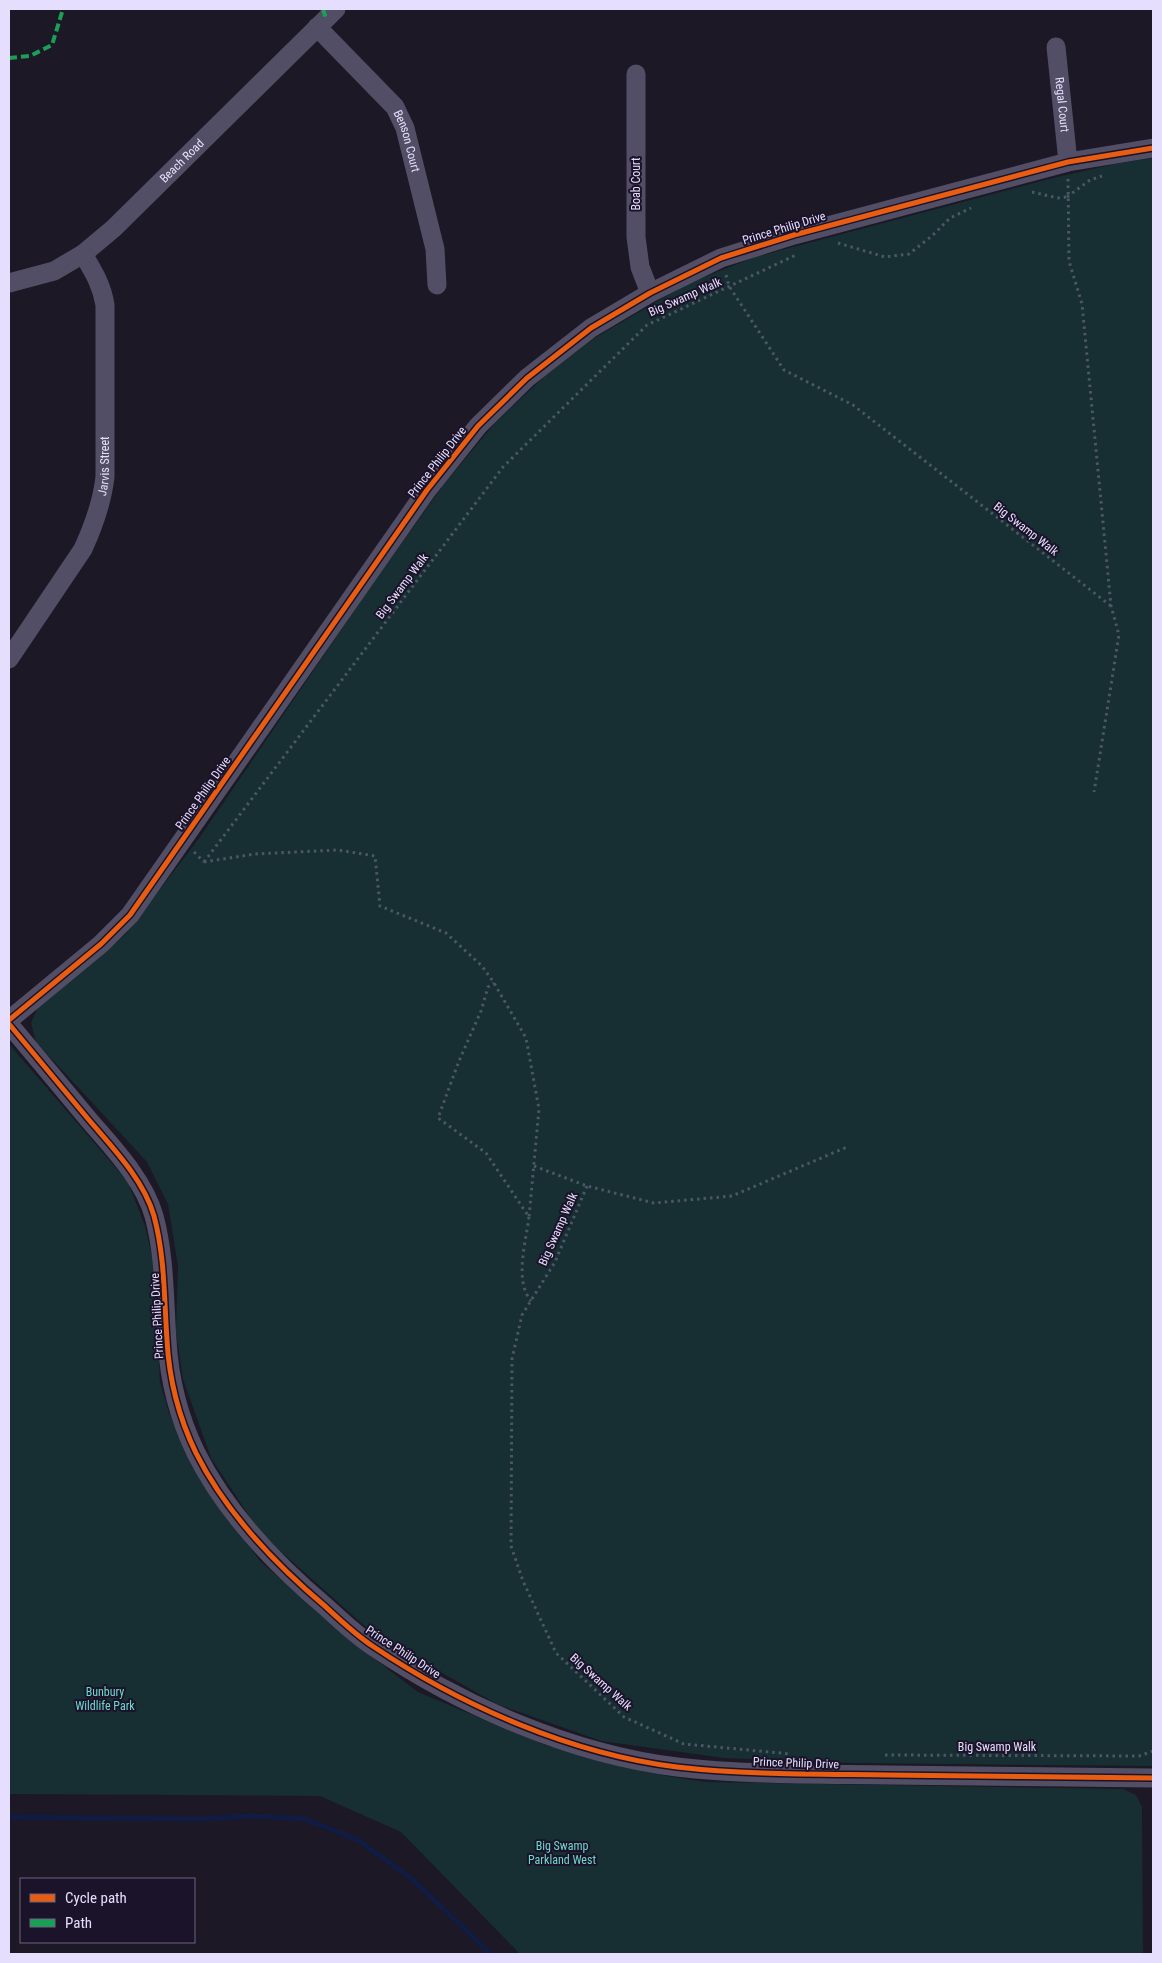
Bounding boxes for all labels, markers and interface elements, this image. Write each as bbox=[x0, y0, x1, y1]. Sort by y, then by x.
street label: Regal Court bbox=[1052, 76, 1072, 133]
street label: Benson Court bbox=[390, 108, 423, 174]
street label: Beach Road bbox=[157, 136, 207, 186]
street label: Boab Court bbox=[629, 157, 643, 211]
street label: Prince Philip Drive bbox=[741, 209, 828, 247]
street label: Big Swamp Walk bbox=[646, 274, 724, 319]
street label: Prince Philip Drive bbox=[405, 423, 469, 500]
street label: Jarvis Street bbox=[95, 436, 112, 497]
street label: Big Swamp Walk bbox=[991, 499, 1062, 559]
street label: Big Swamp Walk bbox=[373, 550, 432, 621]
street label: Prince Philip Drive bbox=[173, 753, 234, 832]
street label: Big Swamp Walk bbox=[536, 1190, 581, 1268]
street label: Prince Philip Drive bbox=[148, 1272, 166, 1359]
street label: Prince Philip Drive bbox=[363, 1623, 443, 1682]
street label: Big Swamp Walk bbox=[567, 1651, 635, 1714]
park label: Bunbury Wildlife Park bbox=[75, 1685, 135, 1713]
street label: Big Swamp Walk bbox=[958, 1740, 1037, 1754]
street label: Prince Philip Drive bbox=[753, 1755, 840, 1772]
park label: Big Swamp Parkland West bbox=[528, 1839, 596, 1867]
legend bbox=[20, 1878, 195, 1943]
text: Cycle path bbox=[65, 1889, 127, 1907]
text: Path bbox=[65, 1914, 92, 1932]

